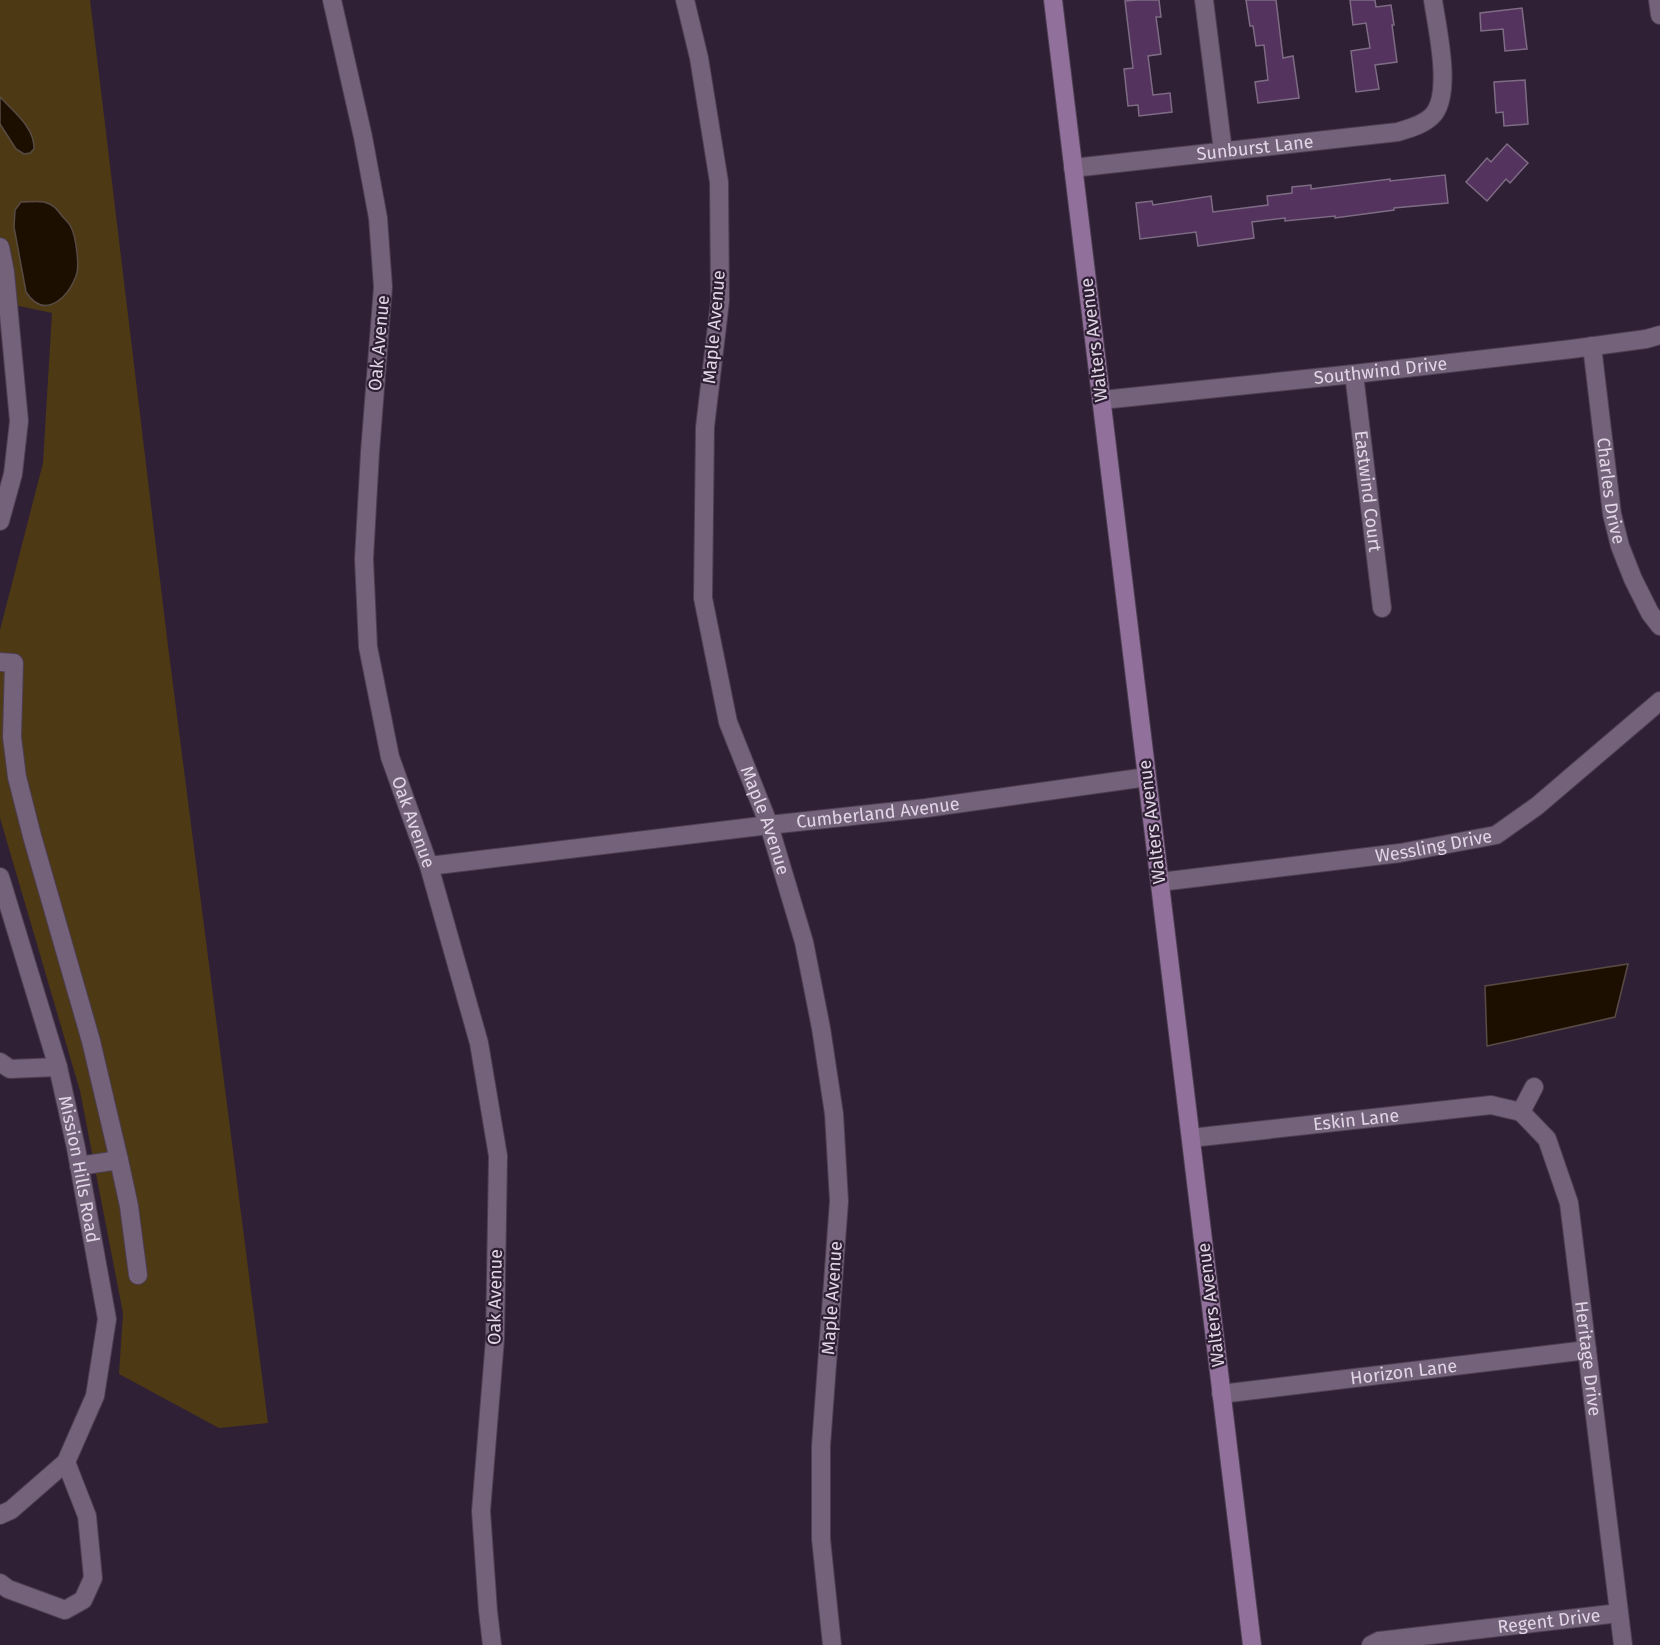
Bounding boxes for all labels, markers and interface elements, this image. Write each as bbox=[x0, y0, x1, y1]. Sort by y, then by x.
street label: Sunburst Lane bbox=[1195, 130, 1314, 165]
street label: Maple Avenue bbox=[698, 269, 730, 385]
street label: Walters Avenue bbox=[1075, 277, 1113, 403]
street label: Oak Avenue bbox=[364, 294, 394, 392]
street label: Southwind Drive bbox=[1313, 352, 1448, 389]
street label: Eastwind Court bbox=[1350, 429, 1386, 554]
street label: Charles Drive bbox=[1592, 436, 1630, 546]
street label: Walters Avenue bbox=[1133, 759, 1171, 885]
street label: Maple Avenue bbox=[736, 763, 794, 878]
street label: Oak Avenue bbox=[387, 773, 440, 871]
street label: Cumberland Avenue bbox=[795, 792, 961, 833]
street label: Wessling Drive bbox=[1374, 825, 1494, 867]
street label: Mission Hills Road bbox=[54, 1094, 104, 1244]
street label: Eskin Lane bbox=[1312, 1104, 1400, 1136]
street label: Maple Avenue bbox=[817, 1240, 847, 1356]
street label: Walters Avenue bbox=[1192, 1242, 1230, 1368]
street label: Oak Avenue bbox=[483, 1249, 507, 1345]
street label: Heritage Drive bbox=[1570, 1300, 1606, 1417]
street label: Horizon Lane bbox=[1349, 1355, 1458, 1389]
street label: Regent Drive bbox=[1496, 1604, 1602, 1638]

